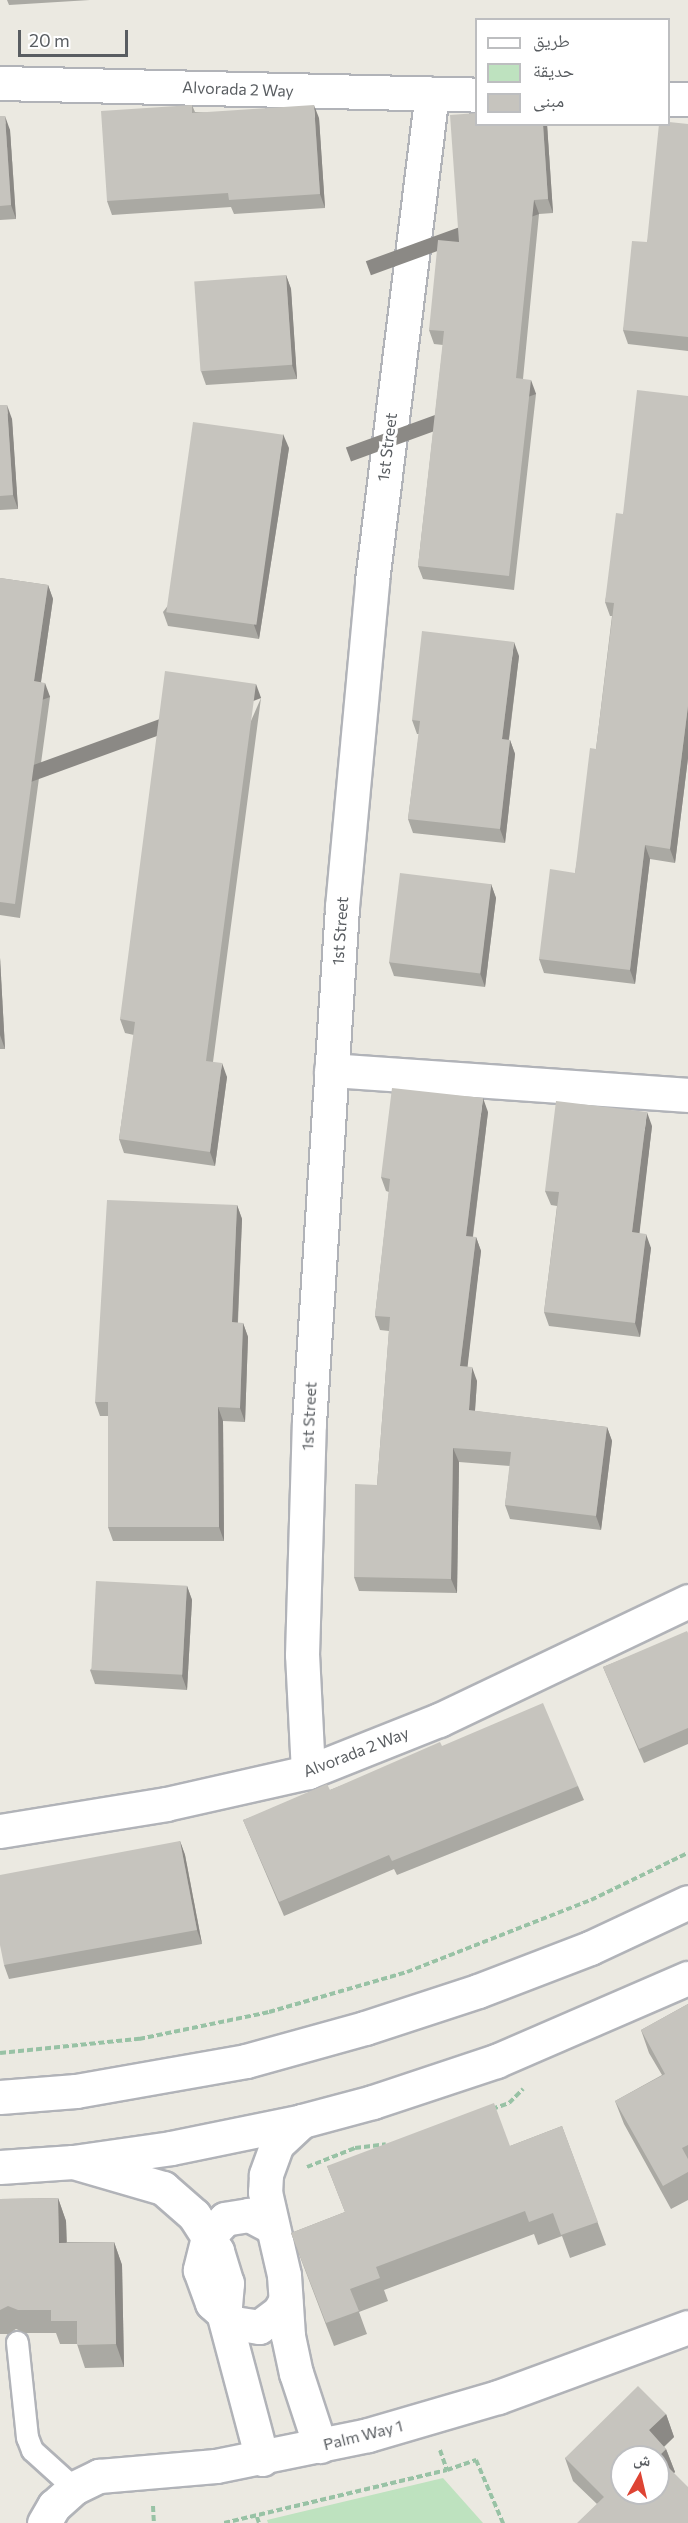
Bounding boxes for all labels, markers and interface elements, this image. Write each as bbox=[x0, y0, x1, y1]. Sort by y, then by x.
scale bar bbox=[21, 18, 130, 56]
legend bbox=[475, 18, 670, 126]
text: 20 m bbox=[29, 29, 70, 51]
text: طريق bbox=[533, 29, 570, 51]
text: حديقة bbox=[533, 59, 574, 81]
street label: Alvorada 2 Way bbox=[182, 77, 294, 101]
text: مبنى bbox=[533, 89, 564, 111]
street label: 1st Street bbox=[373, 412, 401, 482]
street label: 1st Street bbox=[328, 896, 352, 966]
street label: 1st Street bbox=[298, 1381, 320, 1451]
street label: Alvorada 2 Way bbox=[300, 1723, 412, 1781]
street label: Palm Way 1 bbox=[321, 2416, 405, 2454]
north arrow bbox=[610, 2445, 670, 2505]
text: ش bbox=[633, 2448, 652, 2469]

